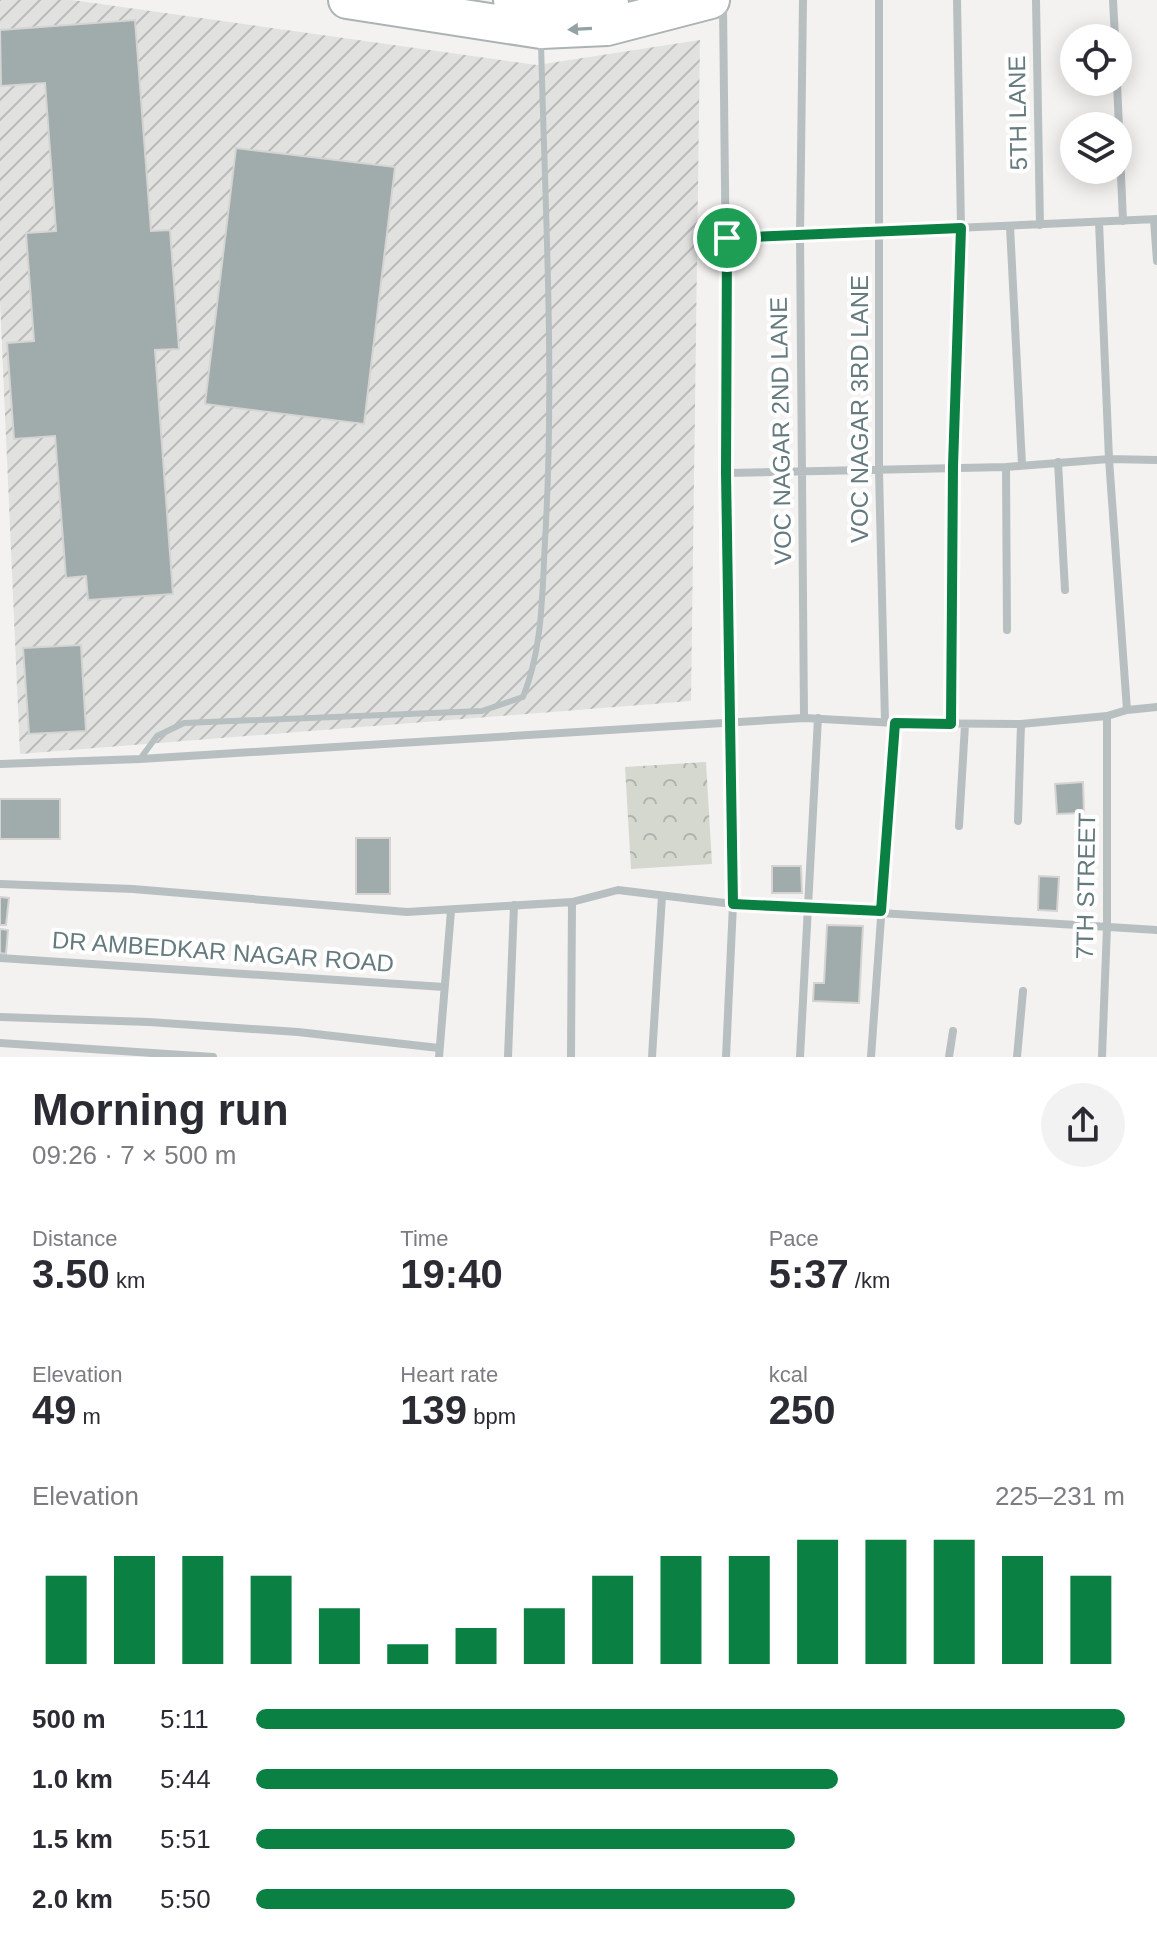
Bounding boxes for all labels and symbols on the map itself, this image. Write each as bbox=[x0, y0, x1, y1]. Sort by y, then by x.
one-way arrow bbox=[567, 22, 592, 35]
street label: 5TH LANE bbox=[1003, 55, 1032, 171]
pin bbox=[693, 204, 761, 272]
street label: VOC NAGAR 3RD LANE bbox=[846, 275, 873, 543]
street label: VOC NAGAR 2ND LANE bbox=[765, 297, 796, 565]
street label: 7TH STREET bbox=[1071, 812, 1100, 960]
street label: DR AMBEDKAR NAGAR ROAD bbox=[51, 926, 395, 977]

